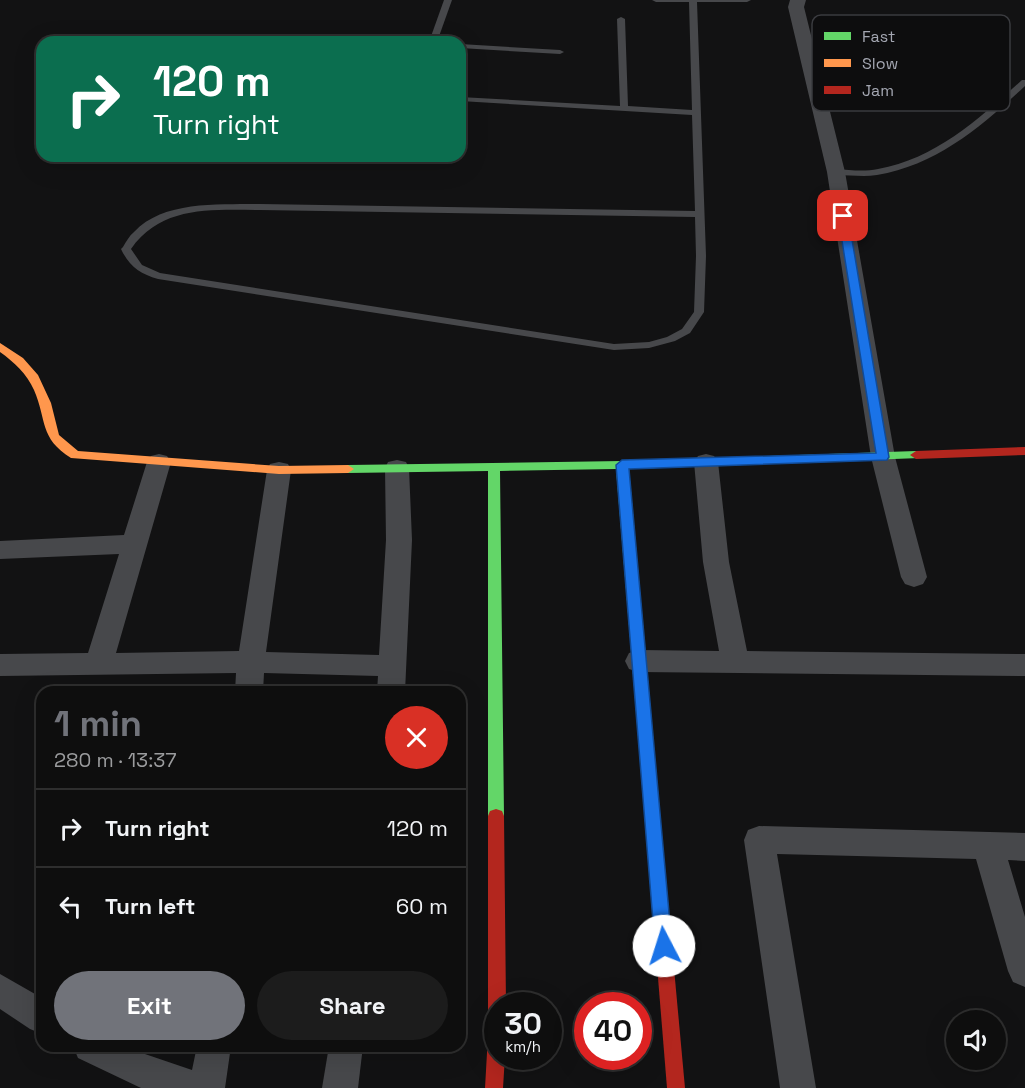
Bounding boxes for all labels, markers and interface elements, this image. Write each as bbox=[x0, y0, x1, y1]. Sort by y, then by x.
legend bbox=[812, 15, 1010, 111]
text: Fast bbox=[862, 26, 895, 47]
text: Slow bbox=[862, 53, 898, 74]
text: 120 m bbox=[153, 55, 271, 108]
icon: right bbox=[54, 60, 132, 138]
text: Jam bbox=[862, 80, 894, 101]
text: Turn right bbox=[153, 107, 280, 142]
pin bbox=[817, 190, 868, 241]
icon: arrive bbox=[826, 199, 859, 232]
text: 1 min bbox=[54, 701, 142, 747]
button: close bbox=[385, 706, 448, 769]
text: 280 m · 13:37 bbox=[54, 747, 177, 773]
icon: right bbox=[54, 812, 87, 845]
text: Turn right bbox=[105, 814, 210, 842]
text: 120 m bbox=[387, 814, 448, 842]
icon: left bbox=[54, 890, 87, 923]
text: Turn left bbox=[105, 892, 195, 920]
text: 60 m bbox=[396, 892, 448, 920]
position arrow bbox=[632, 914, 696, 978]
button: Exit bbox=[54, 971, 245, 1040]
button: Share bbox=[257, 971, 448, 1040]
speed limit sign: 40 bbox=[574, 992, 652, 1070]
text: 30 bbox=[504, 1004, 542, 1043]
map controls bbox=[946, 1010, 1006, 1070]
button: sound bbox=[946, 1010, 1006, 1070]
text: km/h bbox=[505, 1037, 541, 1056]

